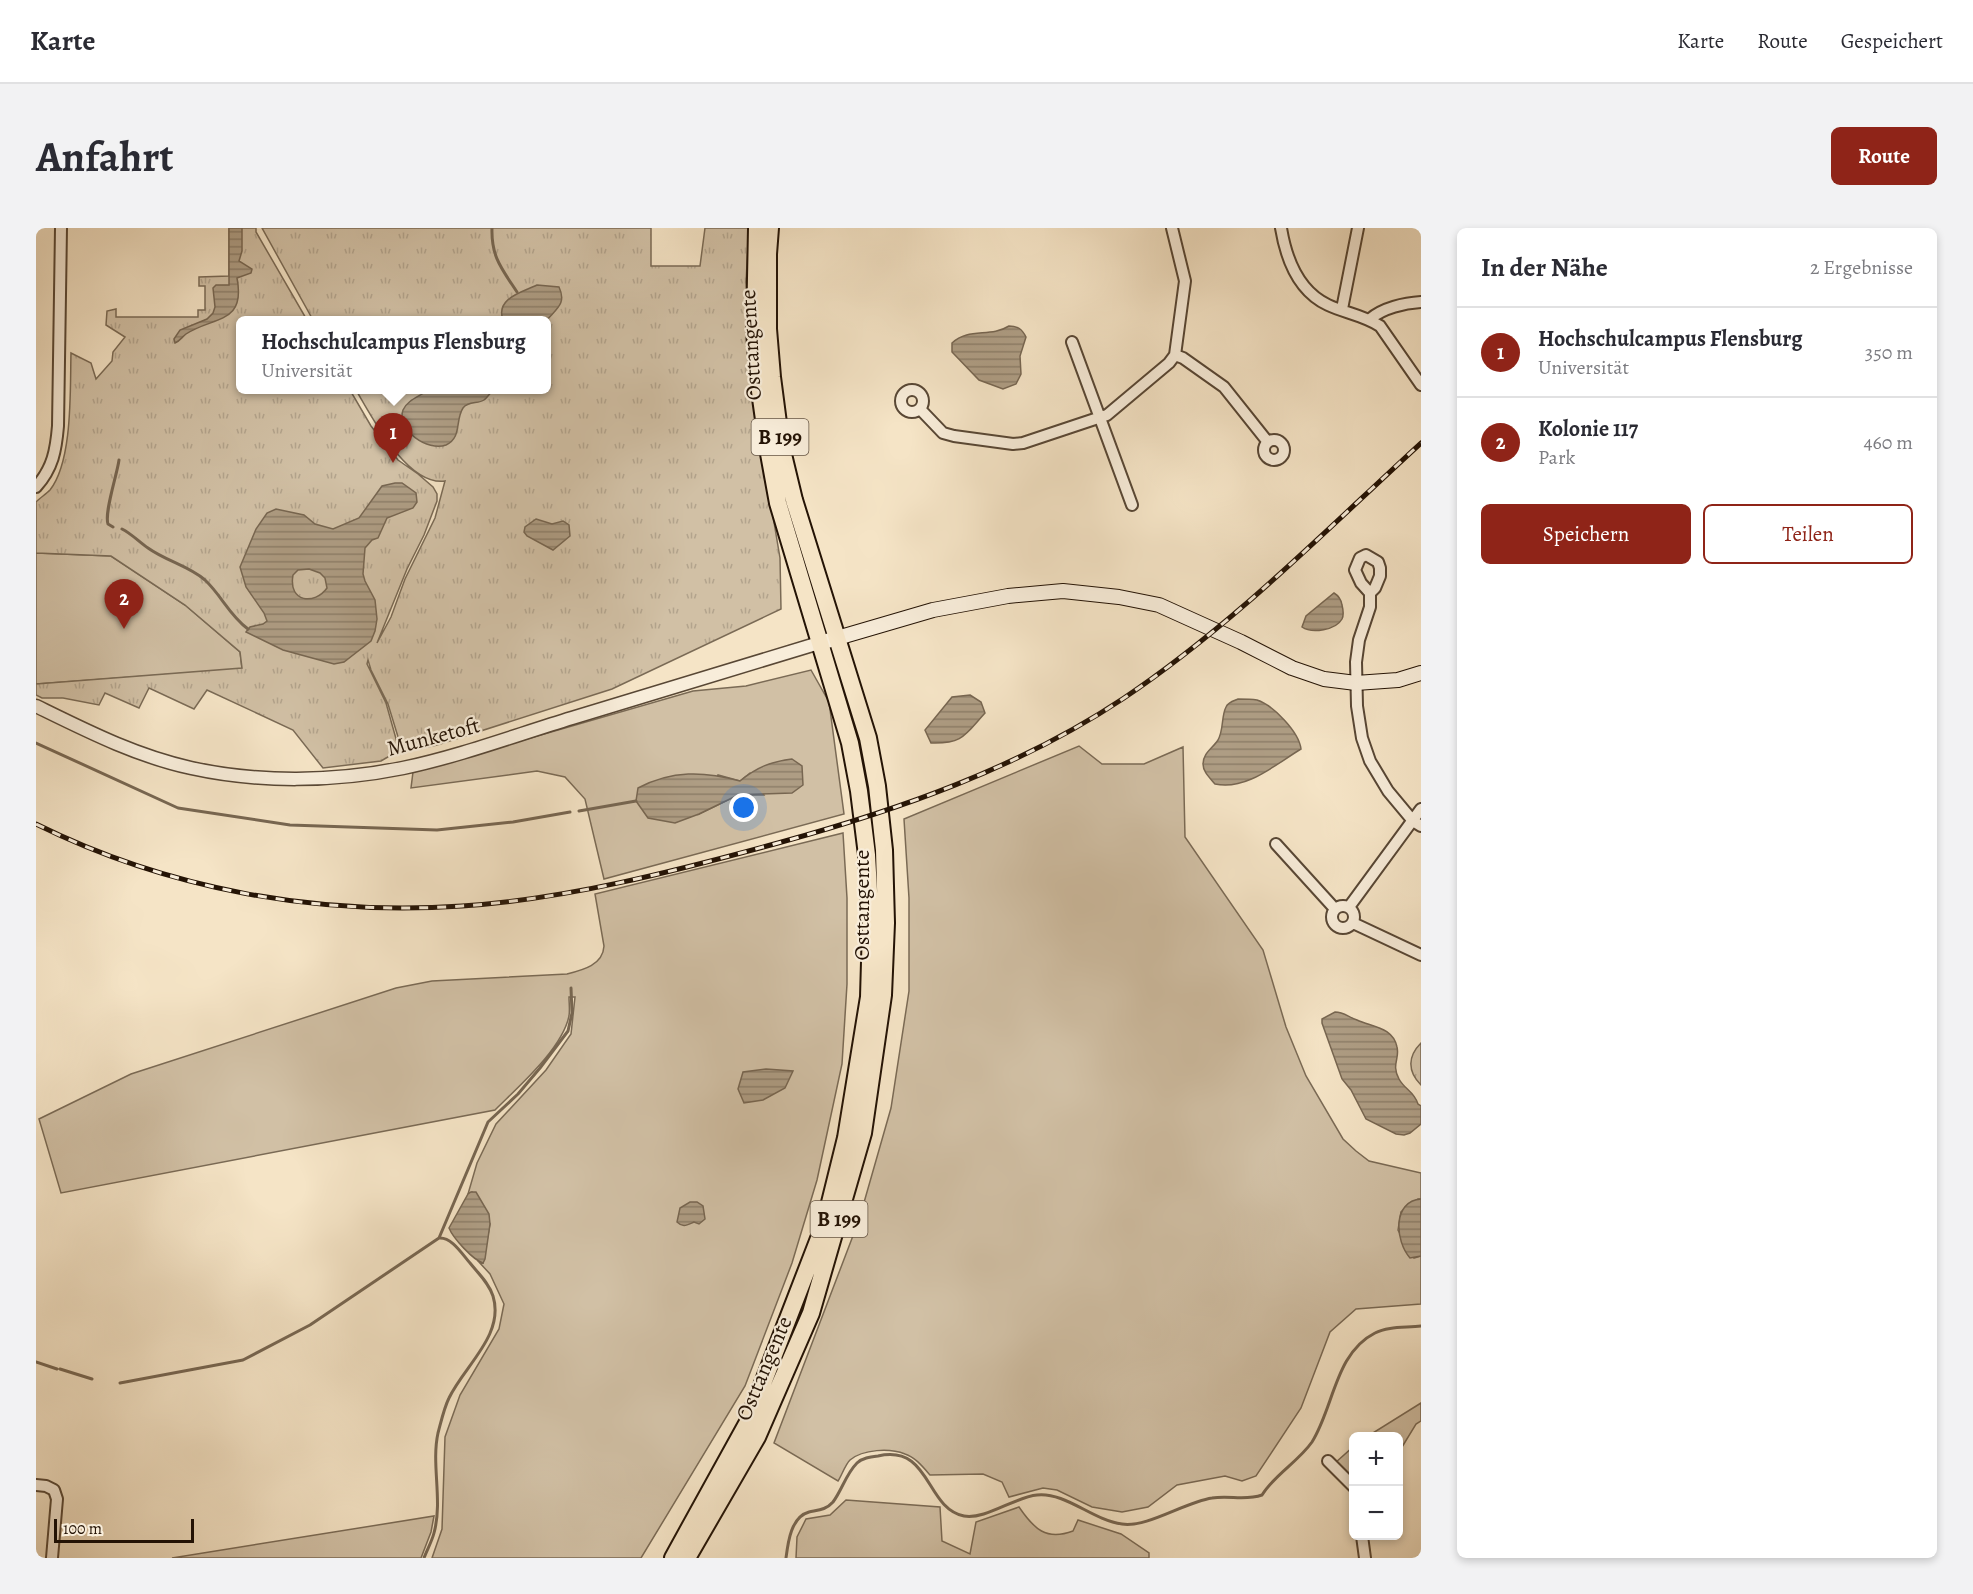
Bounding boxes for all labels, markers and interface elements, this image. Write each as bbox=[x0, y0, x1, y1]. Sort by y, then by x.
text: Karte bbox=[30, 22, 95, 60]
text: Karte bbox=[1677, 27, 1724, 55]
text: Route bbox=[1757, 27, 1808, 55]
text: Gespeichert bbox=[1841, 27, 1943, 55]
button: Route bbox=[1831, 127, 1937, 185]
text: Anfahrt bbox=[36, 128, 173, 185]
text: In der Nähe bbox=[1481, 250, 1608, 285]
text: 2 Ergebnisse bbox=[1810, 254, 1913, 281]
street label: Osttangente bbox=[733, 289, 769, 401]
popup bbox=[236, 316, 551, 394]
text: Hochschulcampus Flensburg bbox=[1538, 324, 1802, 354]
text: Hochschulcampus Flensburg bbox=[261, 327, 526, 357]
text: 1 bbox=[1497, 339, 1504, 366]
text: 350 m bbox=[1865, 339, 1913, 366]
text: Universität bbox=[1538, 354, 1629, 381]
text: Universität bbox=[261, 357, 353, 384]
pin: 1 bbox=[374, 414, 412, 463]
text: Kolonie 117 bbox=[1538, 414, 1638, 444]
road number: B 199 bbox=[752, 419, 808, 455]
text: 2 bbox=[1496, 429, 1505, 456]
text: 460 m bbox=[1863, 429, 1913, 456]
text: Park bbox=[1538, 444, 1576, 471]
button: Speichern bbox=[1481, 504, 1691, 564]
button: Teilen bbox=[1703, 504, 1913, 564]
pin: 2 bbox=[104, 580, 143, 629]
street label: Munketoft bbox=[383, 710, 483, 764]
your location bbox=[729, 793, 758, 822]
street label: Osttangente bbox=[847, 850, 877, 960]
road number: B 199 bbox=[810, 1201, 868, 1237]
street label: Osttangente bbox=[728, 1311, 799, 1425]
map controls bbox=[1349, 1432, 1403, 1540]
button: + bbox=[1349, 1432, 1403, 1486]
button: − bbox=[1349, 1486, 1403, 1540]
scale bar bbox=[54, 1516, 194, 1544]
text: 100 m bbox=[63, 1518, 102, 1540]

